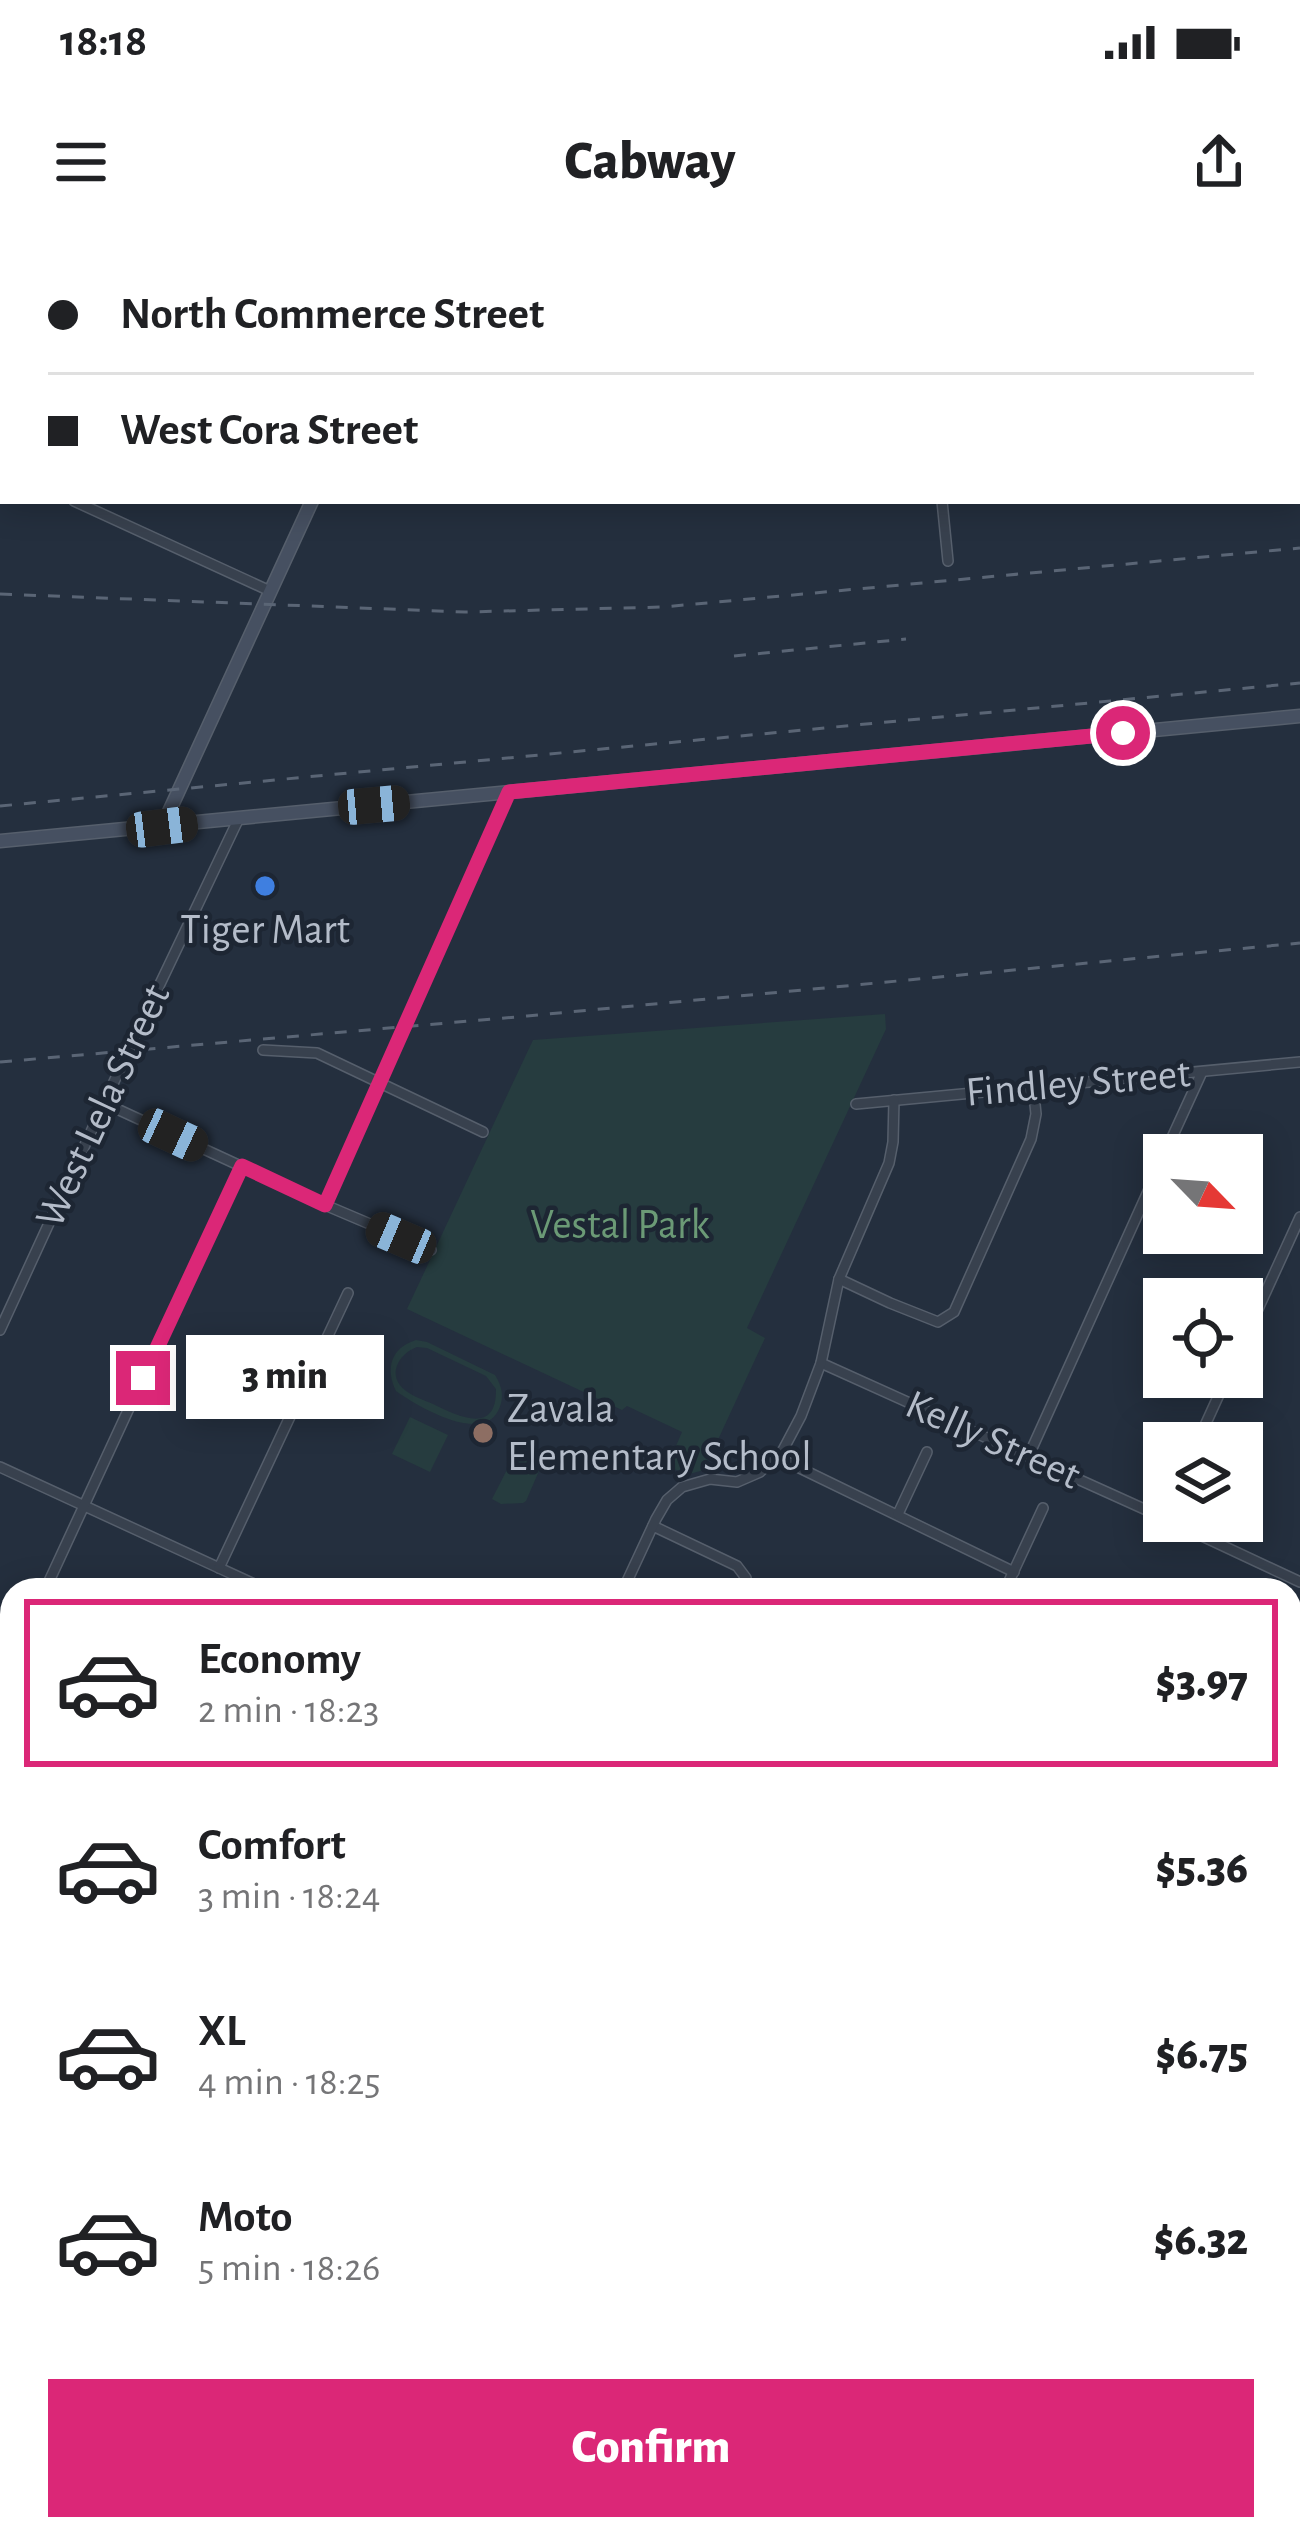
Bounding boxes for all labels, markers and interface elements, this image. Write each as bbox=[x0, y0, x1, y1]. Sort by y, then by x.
text: 18:18 bbox=[60, 19, 147, 64]
icon: menu bbox=[48, 129, 114, 195]
icon: share bbox=[1186, 129, 1252, 195]
text: Cabway bbox=[565, 135, 735, 189]
text: North Commerce Street bbox=[120, 292, 544, 337]
text: West Cora Street bbox=[120, 408, 418, 453]
route start bbox=[1096, 706, 1150, 760]
car bbox=[337, 784, 411, 826]
car bbox=[124, 805, 200, 849]
marker: Tiger Mart bbox=[252, 873, 278, 899]
place label: Tiger Mart bbox=[180, 909, 350, 951]
street label: West Lela Street bbox=[28, 978, 178, 1234]
street label: Findley Street bbox=[964, 1052, 1192, 1114]
car bbox=[133, 1103, 213, 1167]
north arrow bbox=[1143, 1134, 1263, 1254]
map controls bbox=[1143, 1134, 1263, 1542]
park label: Vestal Park bbox=[530, 1204, 710, 1246]
car bbox=[361, 1207, 441, 1269]
button: locate bbox=[1143, 1278, 1263, 1398]
callout: 3 min bbox=[185, 1336, 383, 1420]
route end bbox=[116, 1351, 170, 1405]
text: 3 min bbox=[242, 1357, 328, 1396]
street label: Kelly Street bbox=[900, 1383, 1086, 1497]
place label: Zavala Elementary School bbox=[507, 1388, 812, 1478]
marker: Zavala Elementary School bbox=[470, 1420, 496, 1446]
button: layers bbox=[1143, 1422, 1263, 1542]
icon: car bbox=[54, 1629, 162, 1737]
text: Economy bbox=[198, 1637, 361, 1682]
text: $3.97 bbox=[1156, 1660, 1248, 1705]
text: 2 min · 18:23 bbox=[198, 1691, 379, 1730]
icon: car bbox=[54, 1815, 162, 1923]
text: Comfort bbox=[198, 1823, 346, 1868]
text: $5.36 bbox=[1156, 1846, 1248, 1891]
text: 3 min · 18:24 bbox=[198, 1877, 380, 1916]
icon: car bbox=[54, 2001, 162, 2109]
text: XL bbox=[198, 2009, 246, 2054]
text: $6.75 bbox=[1156, 2032, 1248, 2077]
text: 4 min · 18:25 bbox=[198, 2063, 381, 2102]
icon: car bbox=[54, 2187, 162, 2295]
text: Moto bbox=[198, 2195, 293, 2240]
text: $6.32 bbox=[1154, 2218, 1248, 2263]
text: 5 min · 18:26 bbox=[198, 2249, 380, 2288]
button: Confirm bbox=[48, 2379, 1254, 2517]

